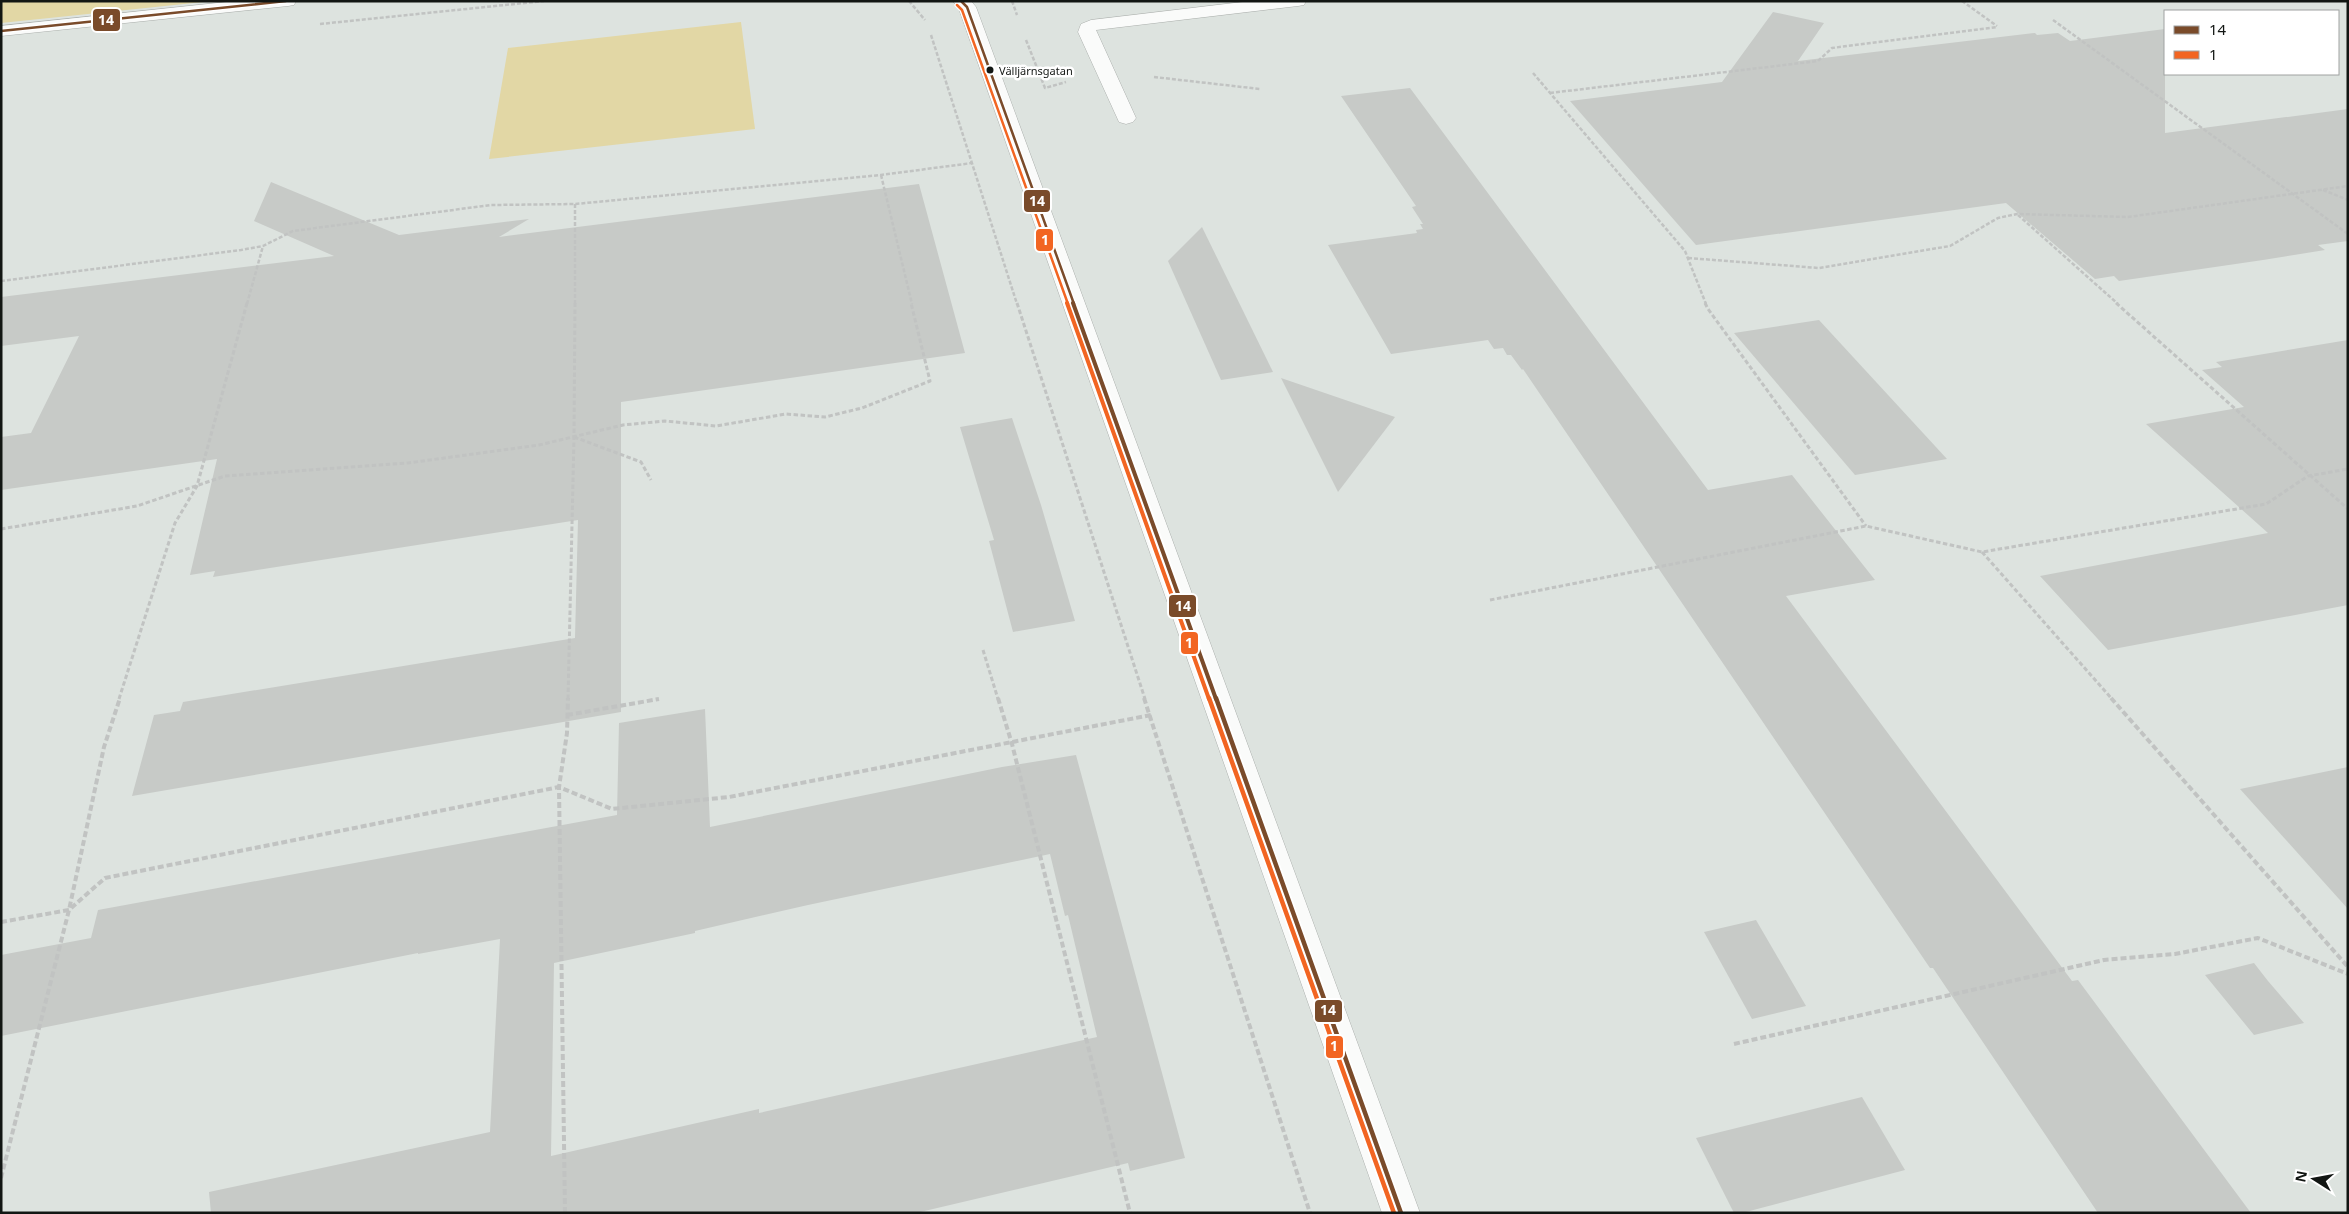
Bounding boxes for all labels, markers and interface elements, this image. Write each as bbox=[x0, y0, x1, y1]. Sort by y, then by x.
line badge: 14 bbox=[92, 8, 121, 32]
text: 14 bbox=[98, 10, 114, 29]
legend bbox=[2164, 10, 2339, 75]
text: 14 bbox=[2209, 19, 2227, 39]
text: 1 bbox=[2209, 44, 2218, 64]
place label: Välljärnsgatan bbox=[999, 63, 1073, 78]
marker: Välljärnsgatan bbox=[985, 65, 995, 75]
line badge: 14 bbox=[1023, 189, 1051, 213]
text: 14 bbox=[1029, 191, 1045, 210]
line badge: 1 bbox=[1035, 228, 1054, 252]
text: 1 bbox=[1041, 230, 1049, 249]
line badge: 14 bbox=[1168, 594, 1197, 618]
text: 14 bbox=[1175, 596, 1191, 615]
line badge: 1 bbox=[1180, 631, 1199, 655]
text: 1 bbox=[1185, 633, 1193, 652]
line badge: 14 bbox=[1314, 999, 1343, 1023]
text: 14 bbox=[1320, 1000, 1336, 1019]
line badge: 1 bbox=[1325, 1035, 1344, 1059]
text: 1 bbox=[1330, 1036, 1338, 1055]
north arrow bbox=[2289, 1154, 2339, 1204]
text: N bbox=[2290, 1169, 2311, 1184]

